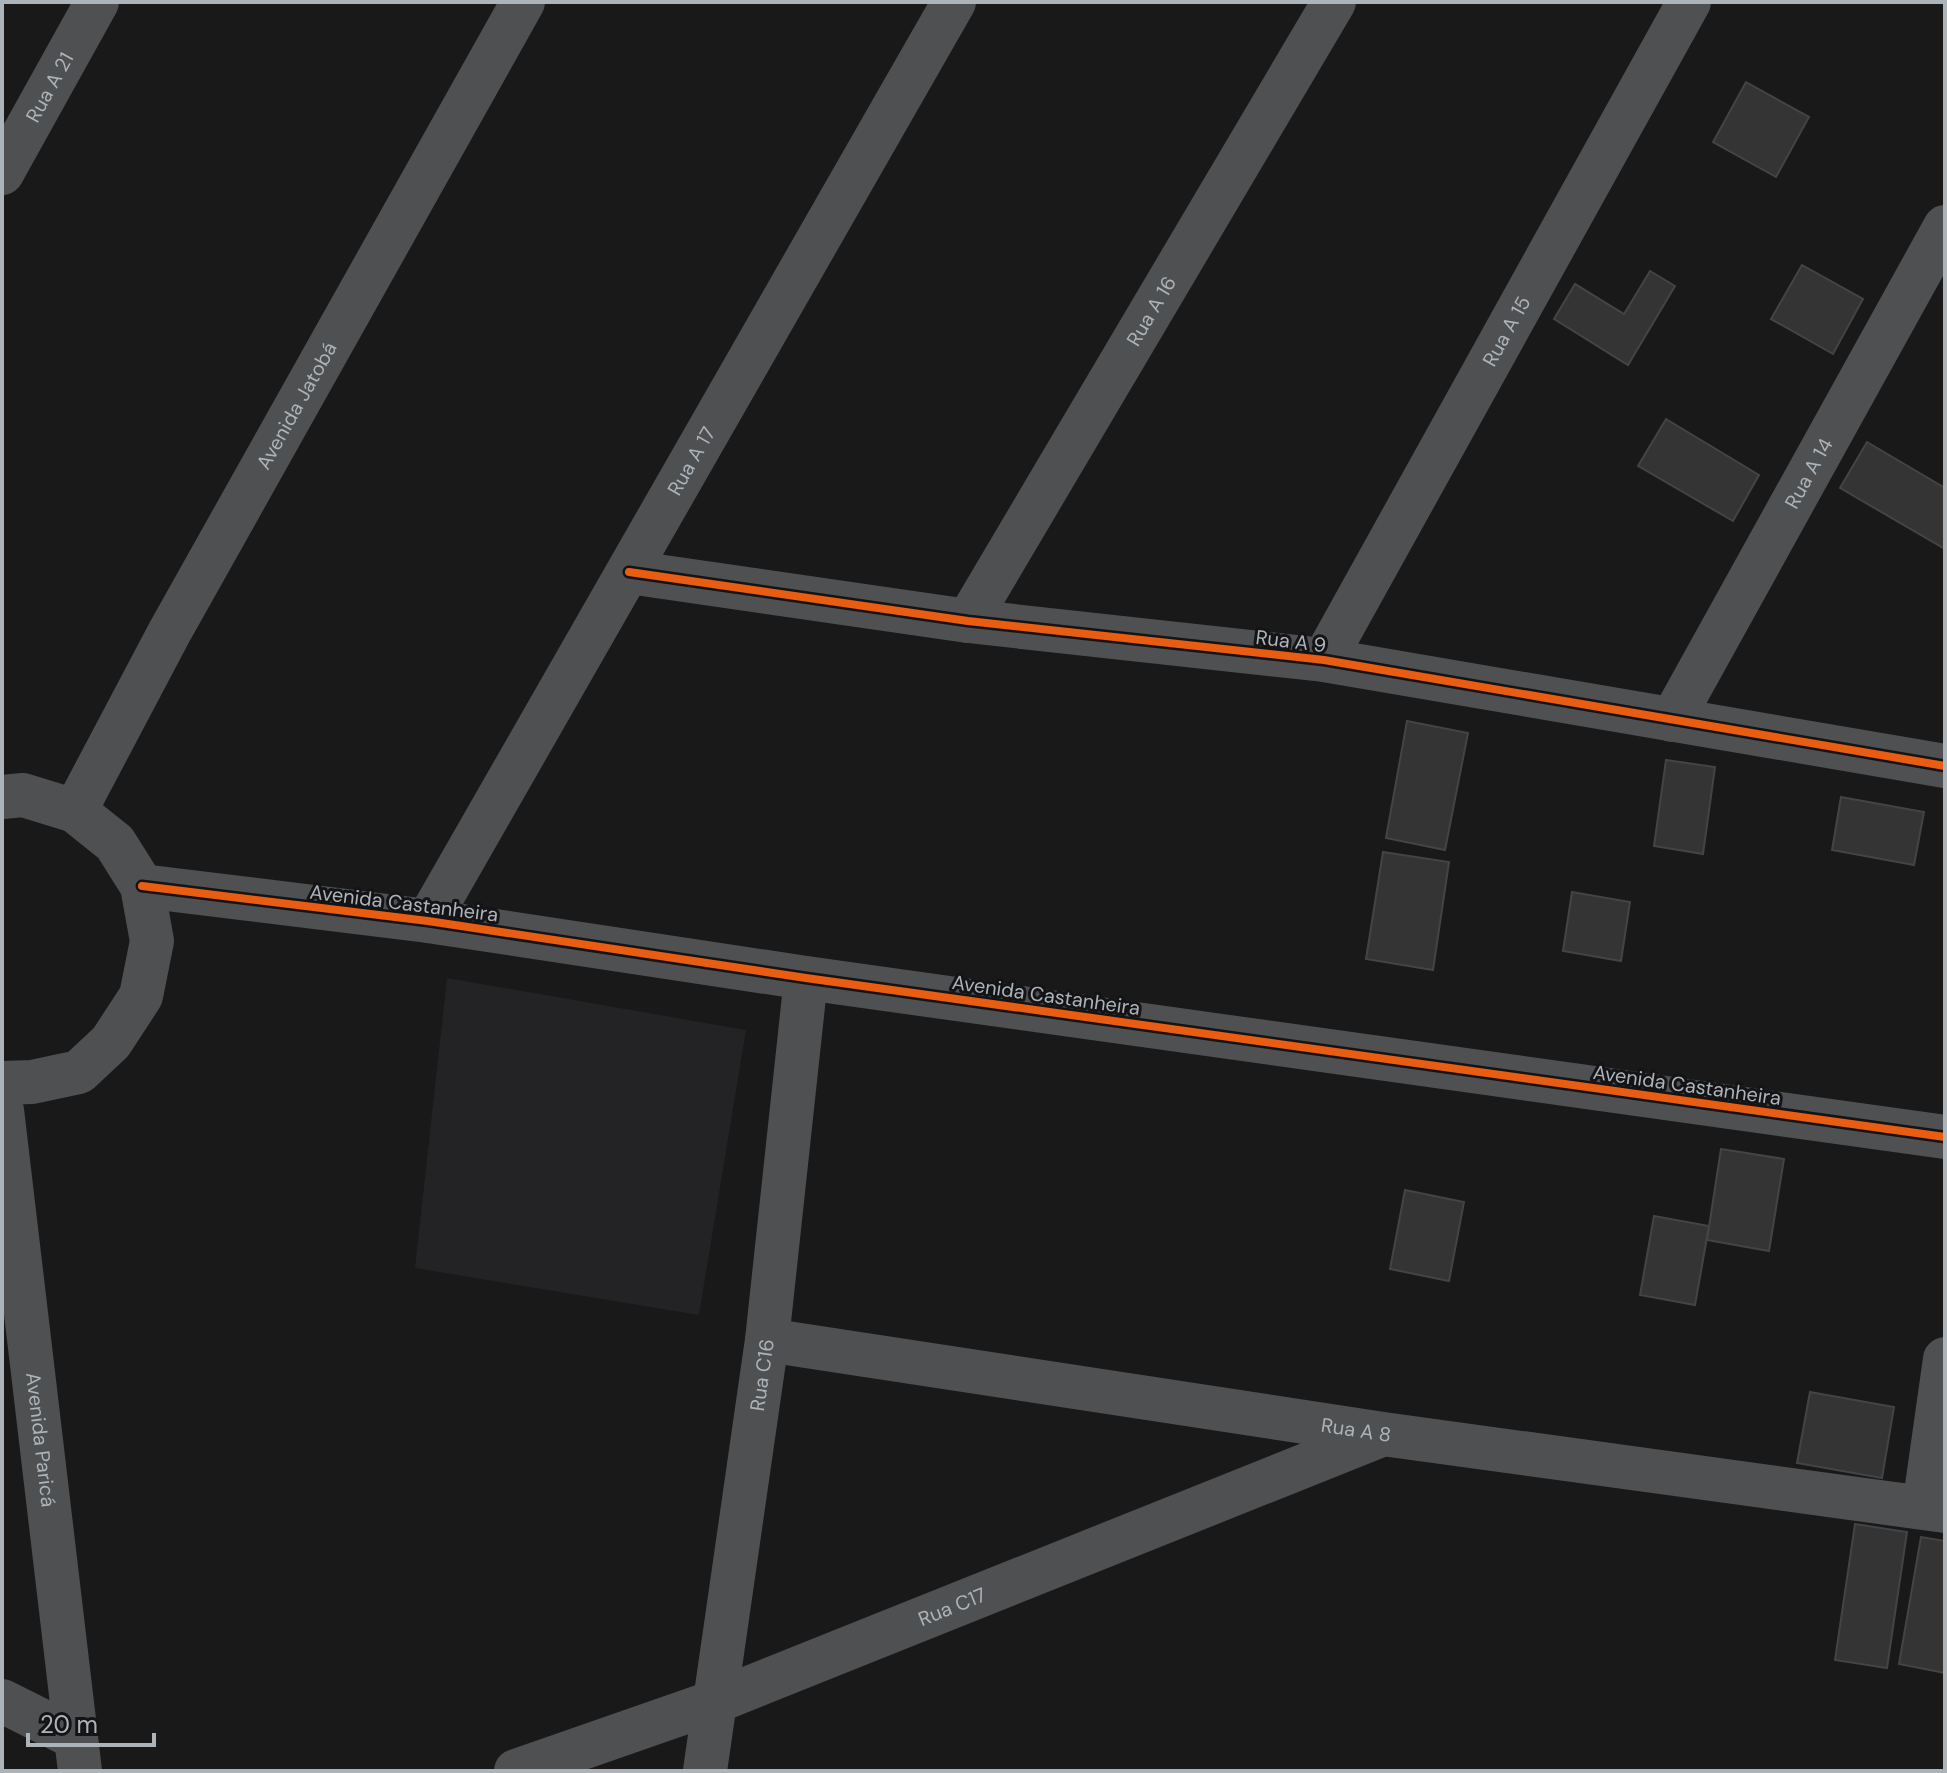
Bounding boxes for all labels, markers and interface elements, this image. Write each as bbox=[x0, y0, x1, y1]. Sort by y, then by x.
street label: Rua A 21 bbox=[20, 48, 79, 127]
street label: Rua A 16 bbox=[1120, 271, 1182, 351]
street label: Rua A 15 bbox=[1476, 291, 1536, 371]
street label: Avenida Jatobá bbox=[250, 337, 343, 474]
street label: Rua A 17 bbox=[661, 422, 721, 500]
street label: Rua A 14 bbox=[1779, 434, 1839, 513]
street label: Rua A 9 bbox=[1254, 624, 1328, 658]
street label: Avenida Castanheira bbox=[308, 879, 500, 927]
street label: Avenida Castanheira bbox=[950, 969, 1142, 1021]
street label: Avenida Castanheira bbox=[1591, 1059, 1783, 1111]
street label: Rua C16 bbox=[744, 1337, 780, 1413]
street label: Avenida Paricá bbox=[20, 1371, 62, 1508]
street label: Rua A 8 bbox=[1319, 1412, 1393, 1448]
street label: Rua C17 bbox=[914, 1582, 990, 1632]
scale bar bbox=[28, 1697, 154, 1747]
text: 20 m bbox=[40, 1709, 98, 1740]

